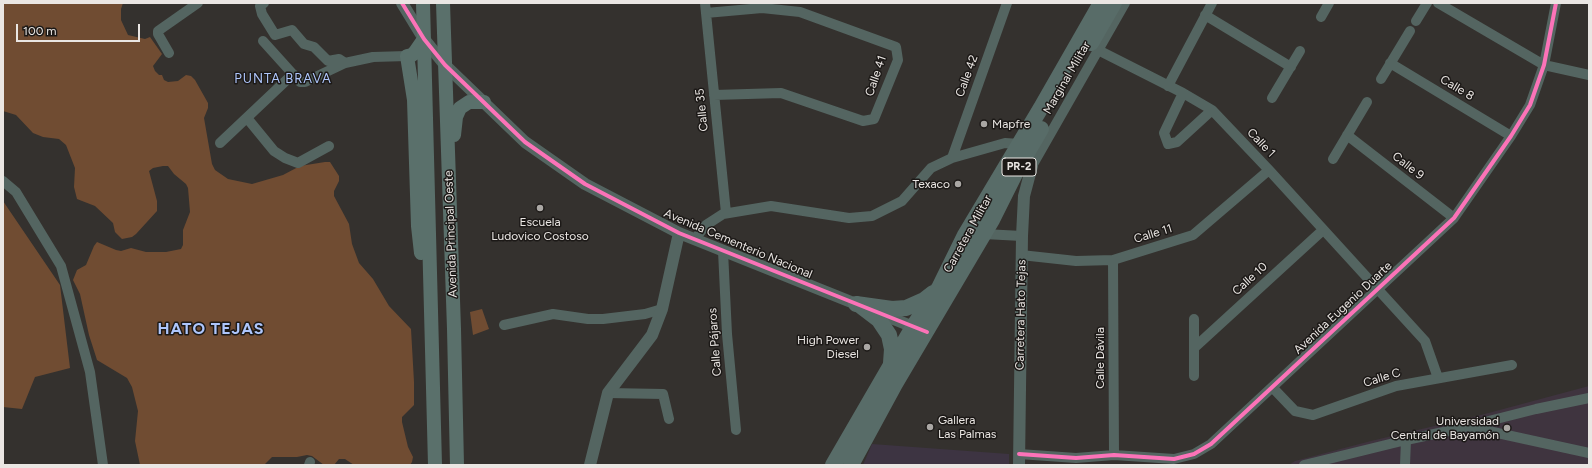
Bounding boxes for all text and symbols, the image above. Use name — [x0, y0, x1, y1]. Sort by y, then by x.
scale bar — [18, 16, 142, 42]
text: 100 m — [23, 24, 57, 38]
street label: Marginal Militar — [1040, 39, 1094, 117]
street label: Calle 42 — [953, 53, 981, 99]
street label: Calle 41 — [862, 54, 890, 98]
district label: PUNTA BRAVA — [234, 71, 332, 87]
street label: Calle 8 — [1437, 72, 1477, 104]
street label: Calle 35 — [693, 88, 711, 132]
place label: Mapfre — [992, 117, 1030, 131]
marker: Mapfre — [979, 119, 989, 129]
street label: Calle 1 — [1244, 126, 1278, 160]
street label: Calle 9 — [1389, 149, 1427, 183]
road number: PR-2 — [1002, 158, 1036, 176]
street label: Avenida Principal Oeste — [442, 170, 460, 298]
place label: Texaco — [912, 177, 950, 191]
marker: Texaco — [953, 179, 963, 189]
street label: Carretera Militar — [941, 193, 995, 275]
marker: Escuela Ludovico Costoso — [535, 203, 545, 213]
street label: Avenida Cementerio Nacional — [662, 206, 814, 282]
place label: Escuela Ludovico Costoso — [491, 215, 589, 243]
street label: Calle 11 — [1132, 221, 1174, 247]
street label: Avenida Eugenio Duarte — [1291, 259, 1395, 357]
street label: Carretera Hato Tejas — [1013, 260, 1029, 370]
street label: Calle 10 — [1229, 260, 1271, 298]
street label: Calle Pájaros — [705, 307, 725, 377]
district label: HATO TEJAS — [157, 319, 265, 339]
street label: Calle Dávila — [1093, 327, 1107, 389]
place label: High Power Diesel — [797, 333, 859, 361]
marker: High Power Diesel — [862, 342, 872, 352]
street label: Calle C — [1362, 366, 1402, 390]
place label: Gallera Las Palmas — [938, 413, 996, 441]
place label: Universidad Central de Bayamón — [1391, 414, 1499, 442]
marker: Gallera Las Palmas — [925, 422, 935, 432]
marker: Universidad Central de Bayamón — [1502, 423, 1512, 433]

